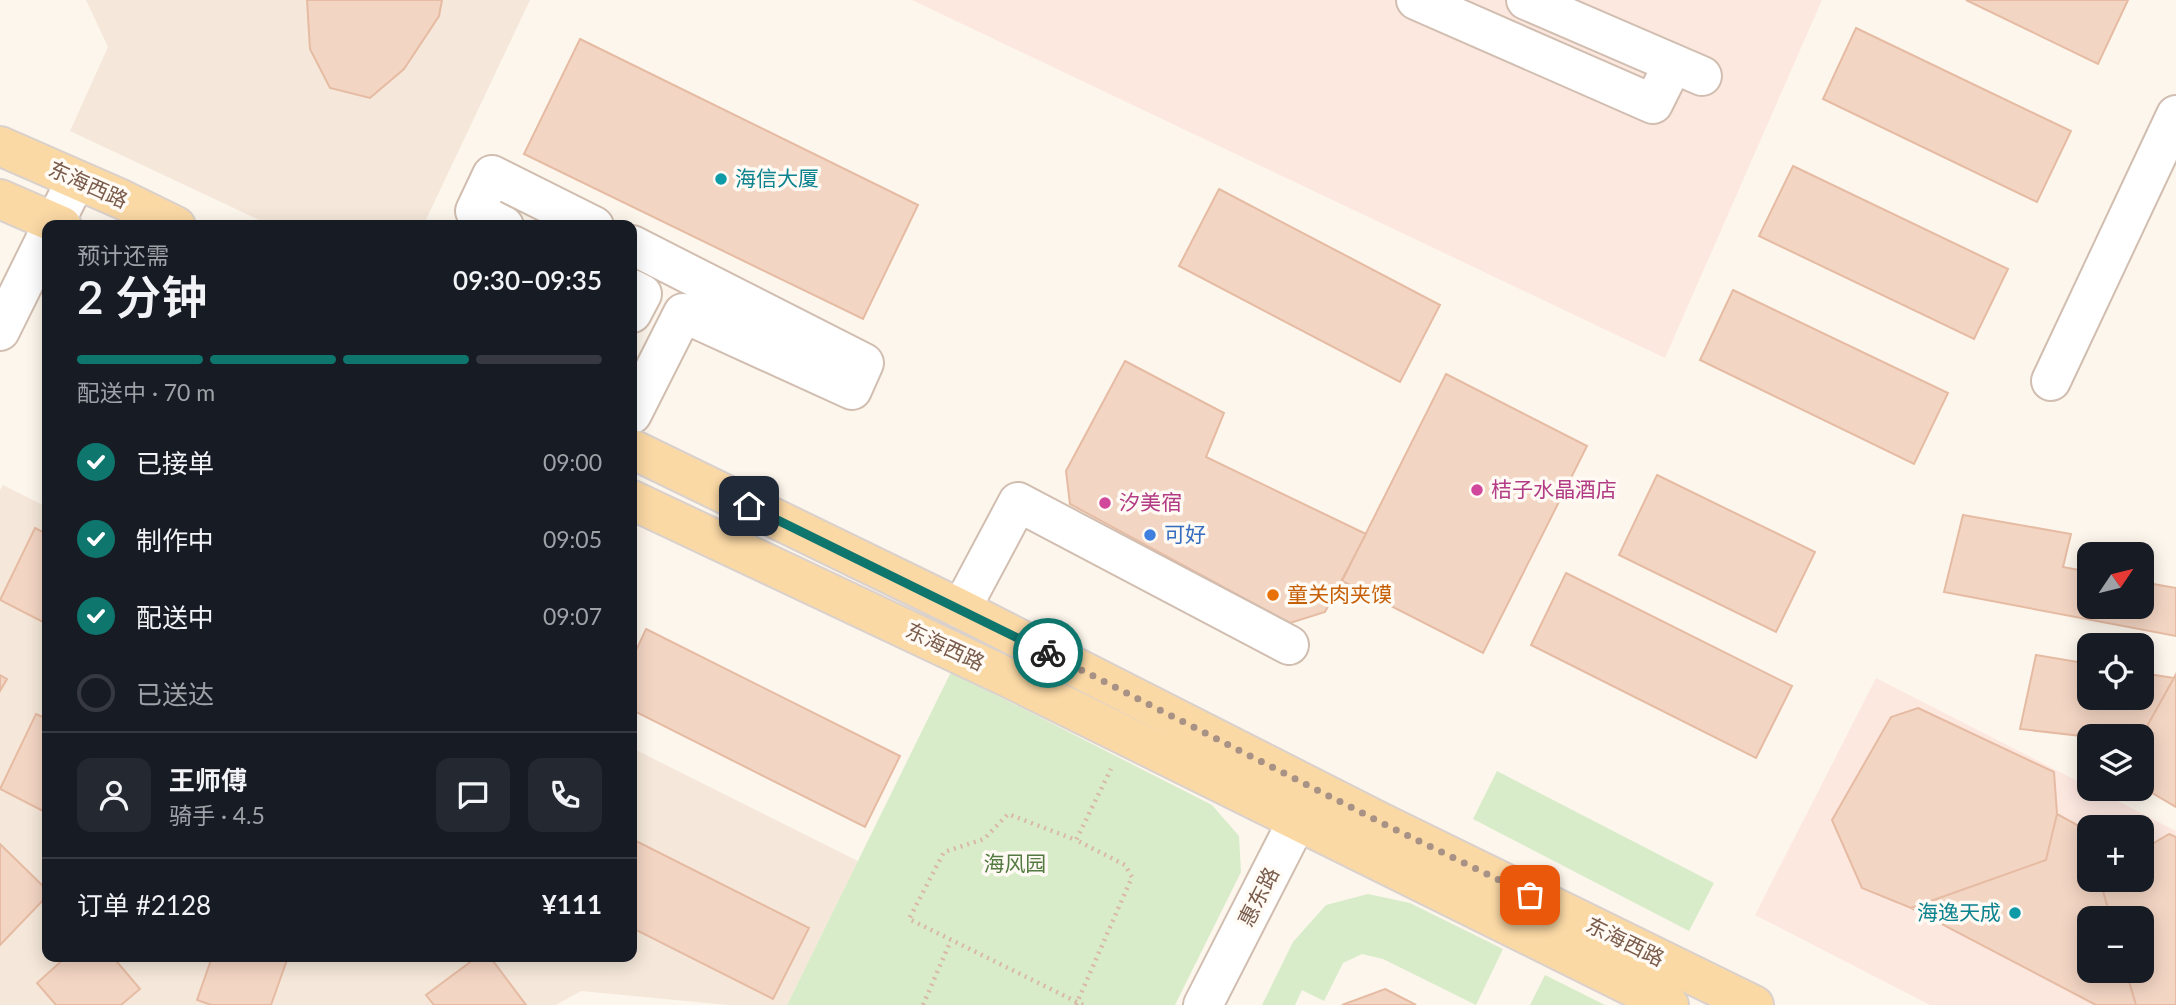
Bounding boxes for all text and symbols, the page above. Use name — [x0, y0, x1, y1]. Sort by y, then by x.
street label: 东海西路 — [45, 155, 132, 212]
place label: 海信大厦 — [735, 165, 819, 190]
marker: 海信大厦 — [713, 171, 729, 187]
text: 预计还需 — [77, 241, 169, 269]
text: 09:30–09:35 — [453, 264, 602, 296]
text: 2 分钟 — [77, 269, 207, 324]
text: 配送中 · 70 m — [77, 378, 215, 406]
icon: check — [77, 443, 115, 481]
text: 已接单 — [136, 447, 214, 479]
text: 09:00 — [543, 448, 602, 476]
pin — [719, 476, 779, 536]
place label: 桔子水晶酒店 — [1491, 476, 1617, 501]
marker: 桔子水晶酒店 — [1469, 482, 1485, 498]
icon: home — [730, 487, 768, 525]
place label: 汐美宿 — [1119, 489, 1182, 514]
marker: 汐美宿 — [1097, 495, 1113, 511]
icon: check — [77, 520, 115, 558]
place label: 可好 — [1164, 521, 1206, 546]
text: 制作中 — [136, 524, 214, 556]
text: 09:05 — [543, 525, 602, 553]
marker: 可好 — [1142, 527, 1158, 543]
north arrow — [2077, 542, 2154, 620]
map controls — [2077, 542, 2154, 983]
place label: 童关肉夹馍 — [1287, 581, 1392, 606]
marker: 童关肉夹馍 — [1265, 587, 1281, 603]
icon: check — [77, 597, 115, 635]
text: 配送中 — [136, 601, 214, 633]
text: 09:07 — [543, 602, 602, 630]
street label: 东海西路 — [902, 617, 989, 675]
courier — [1013, 618, 1083, 688]
button: locate — [2077, 633, 2154, 710]
icon: bike — [1029, 634, 1067, 672]
text: 已送达 — [136, 678, 214, 710]
button: layers — [2077, 724, 2154, 801]
button: person — [77, 758, 151, 832]
button: chat — [436, 758, 510, 832]
button: phone — [528, 758, 602, 832]
text: 王师傅 — [169, 764, 247, 796]
text: 骑手 · 4.5 — [169, 801, 265, 829]
button: + — [2077, 815, 2154, 892]
park label: 海风园 — [984, 850, 1047, 875]
street label: 惠东路 — [1232, 863, 1283, 930]
pin — [1500, 865, 1560, 925]
icon: bag — [1511, 876, 1549, 914]
text: ¥111 — [542, 888, 602, 920]
text: 订单 #2128 — [77, 889, 211, 921]
place label: 海逸天成 — [1917, 899, 2001, 924]
marker: 海逸天成 — [2007, 905, 2023, 921]
button: − — [2077, 906, 2154, 983]
street label: 东海西路 — [1582, 911, 1669, 970]

